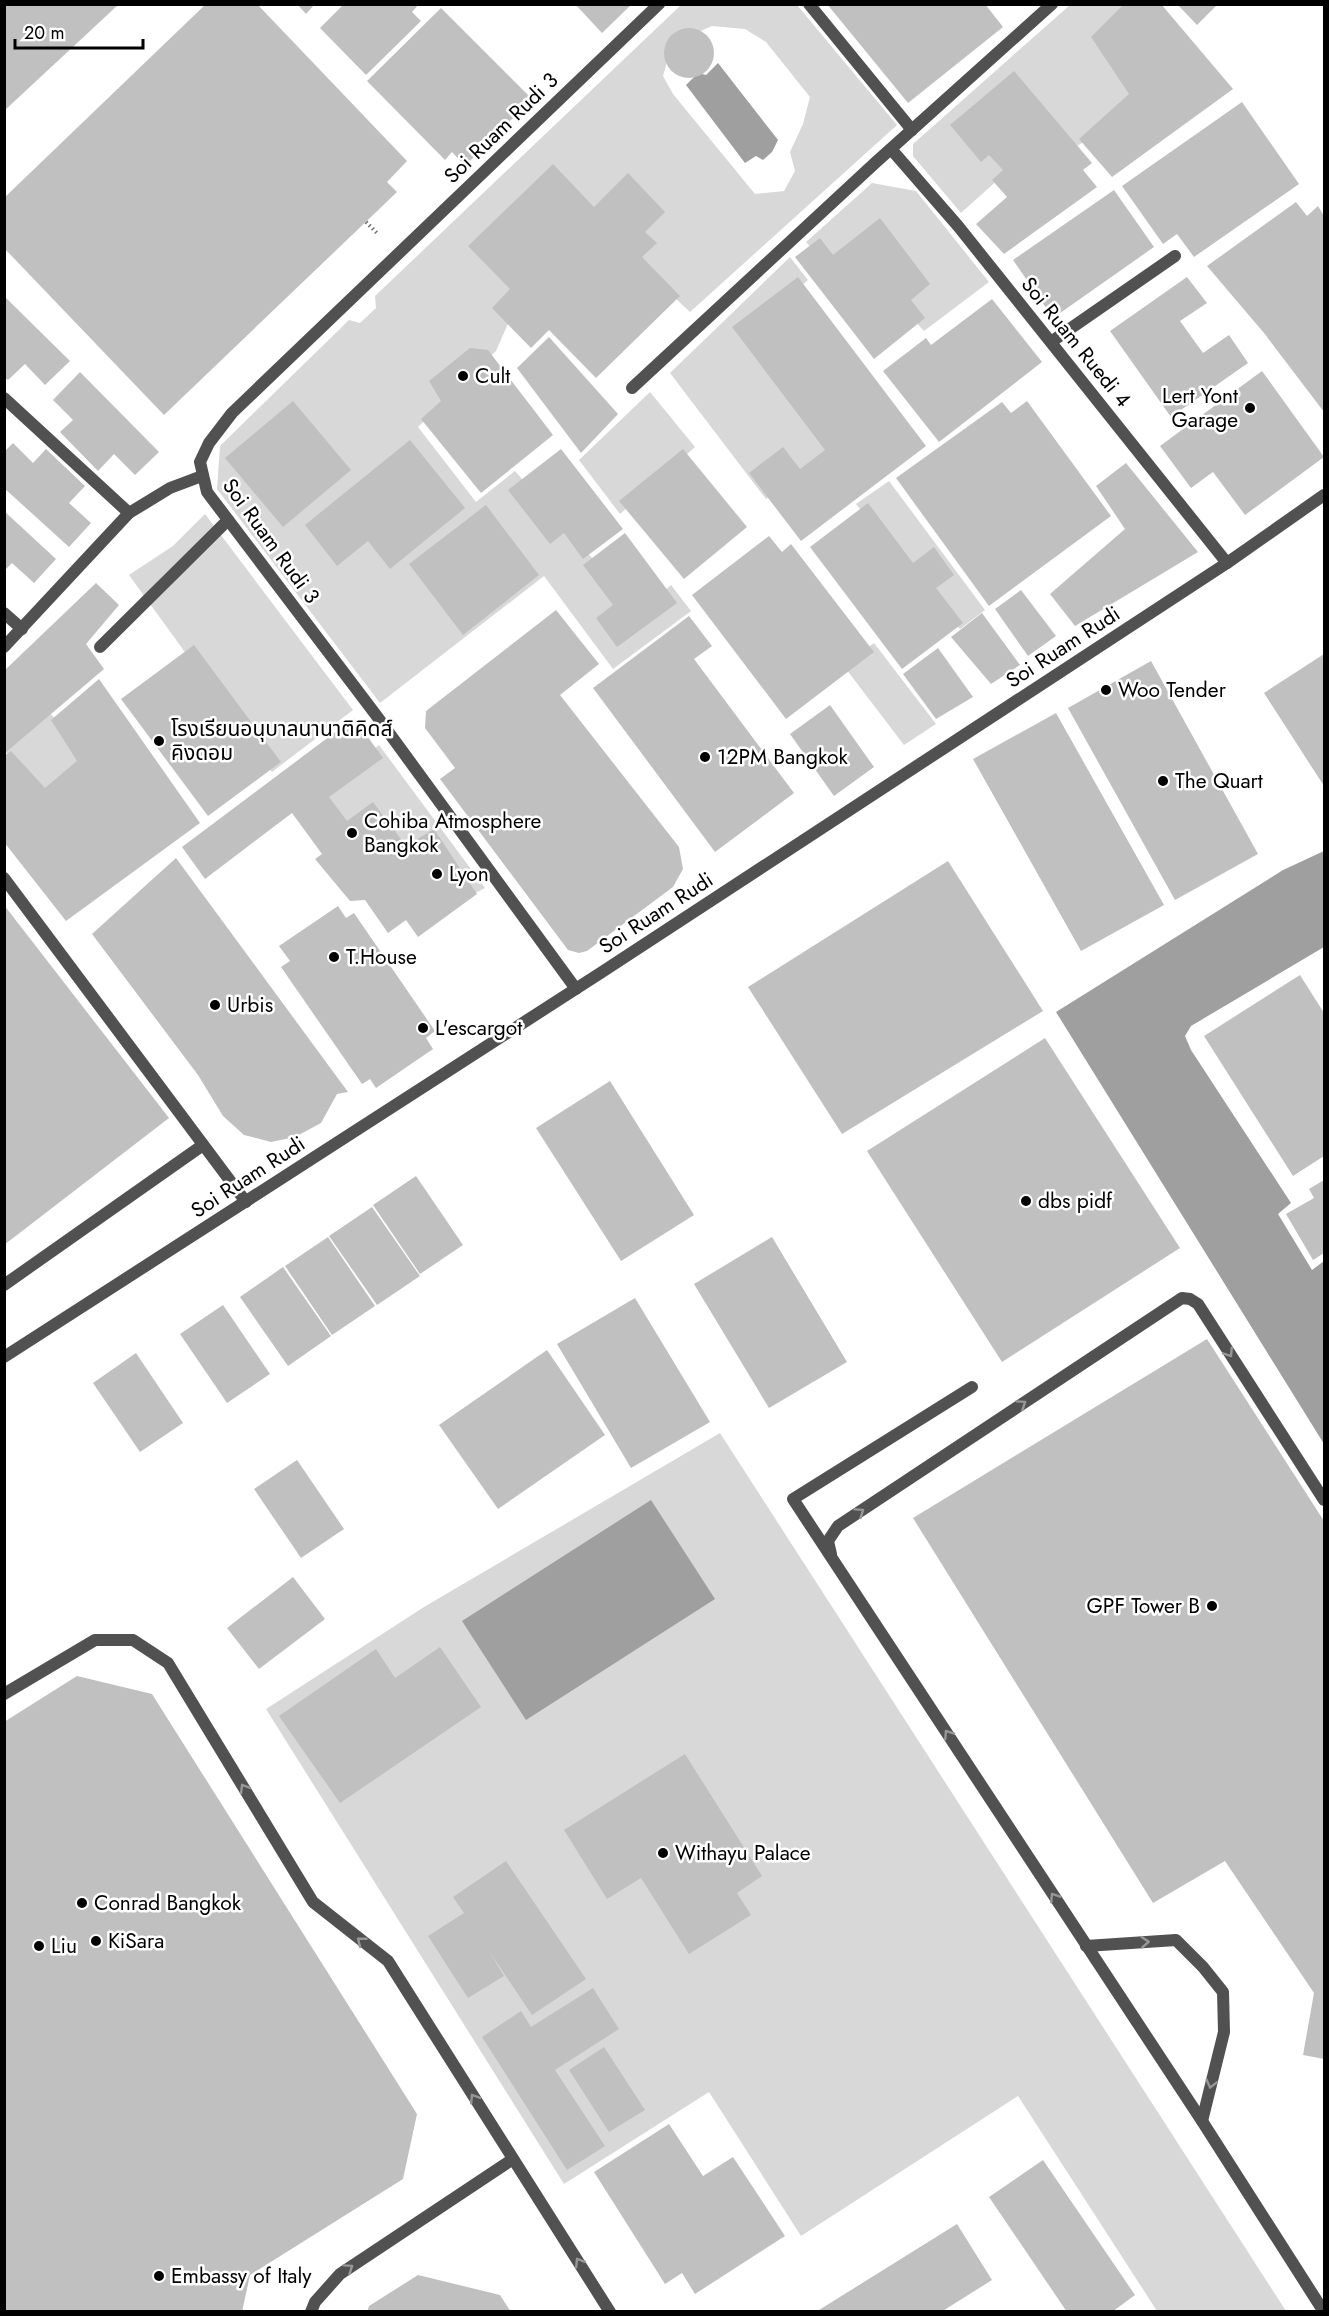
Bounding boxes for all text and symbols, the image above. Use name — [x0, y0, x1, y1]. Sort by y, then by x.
scale bar — [15, 12, 142, 50]
text: 20 m — [24, 20, 64, 46]
street label: Soi Ruam Rudi 3 — [437, 66, 565, 190]
street label: Soi Ruam Ruedi 4 — [1014, 270, 1138, 414]
place label: Cult — [475, 361, 510, 391]
marker: Cult — [456, 369, 470, 383]
place label: Lert Yont Garage — [1162, 381, 1238, 435]
marker: Lert Yont Garage — [1243, 401, 1257, 415]
street label: Soi Ruam Rudi 3 — [215, 472, 327, 610]
street label: Soi Ruam Rudi — [1000, 599, 1126, 695]
place label: Woo Tender — [1118, 675, 1227, 705]
marker: Woo Tender — [1099, 683, 1113, 697]
place label: โรงเรียนอนุบาลนานาติคิดส์ คิงดอม — [171, 714, 393, 768]
marker: โรงเรียนอนุบาลนานาติคิดส์ คิงดอม — [152, 734, 166, 748]
place label: 12PM Bangkok — [717, 742, 848, 772]
marker: 12PM Bangkok — [698, 750, 712, 764]
place label: The Quart — [1175, 766, 1263, 796]
marker: The Quart — [1156, 774, 1170, 788]
place label: Cohiba Atmosphere Bangkok — [364, 806, 542, 860]
marker: Cohiba Atmosphere Bangkok — [345, 826, 359, 840]
place label: Lyon — [449, 859, 489, 889]
street label: Soi Ruam Rudi — [593, 865, 719, 961]
marker: Lyon — [430, 867, 444, 881]
place label: T.House — [346, 942, 417, 972]
marker: T.House — [327, 950, 341, 964]
place label: Urbis — [227, 990, 273, 1020]
marker: Urbis — [208, 998, 222, 1012]
place label: L'escargot — [435, 1013, 522, 1043]
marker: L'escargot — [416, 1021, 430, 1035]
street label: Soi Ruam Rudi — [185, 1129, 311, 1225]
place label: dbs pidf — [1038, 1186, 1113, 1216]
marker: dbs pidf — [1019, 1194, 1033, 1208]
one-way arrow — [1222, 1347, 1234, 1357]
one-way arrow — [1015, 1400, 1026, 1411]
one-way arrow — [853, 1508, 864, 1519]
place label: GPF Tower B — [1087, 1591, 1200, 1621]
marker: GPF Tower B — [1205, 1599, 1219, 1613]
one-way arrow — [943, 1730, 955, 1740]
one-way arrow — [239, 1784, 251, 1794]
place label: Withayu Palace — [675, 1838, 811, 1868]
marker: Withayu Palace — [656, 1846, 670, 1860]
place label: Conrad Bangkok — [94, 1888, 242, 1918]
one-way arrow — [1050, 1893, 1062, 1903]
marker: Conrad Bangkok — [75, 1896, 89, 1910]
place label: KiSara — [108, 1926, 164, 1956]
place label: Liu — [51, 1931, 77, 1961]
marker: KiSara — [89, 1934, 103, 1948]
one-way arrow — [1140, 1936, 1149, 1949]
one-way arrow — [357, 1937, 368, 1948]
marker: Liu — [32, 1939, 46, 1953]
one-way arrow — [1205, 2079, 1218, 2089]
one-way arrow — [470, 2093, 481, 2104]
one-way arrow — [574, 2258, 586, 2268]
place label: Embassy of Italy — [171, 2261, 312, 2291]
one-way arrow — [342, 2264, 353, 2275]
marker: Embassy of Italy — [152, 2269, 166, 2283]

